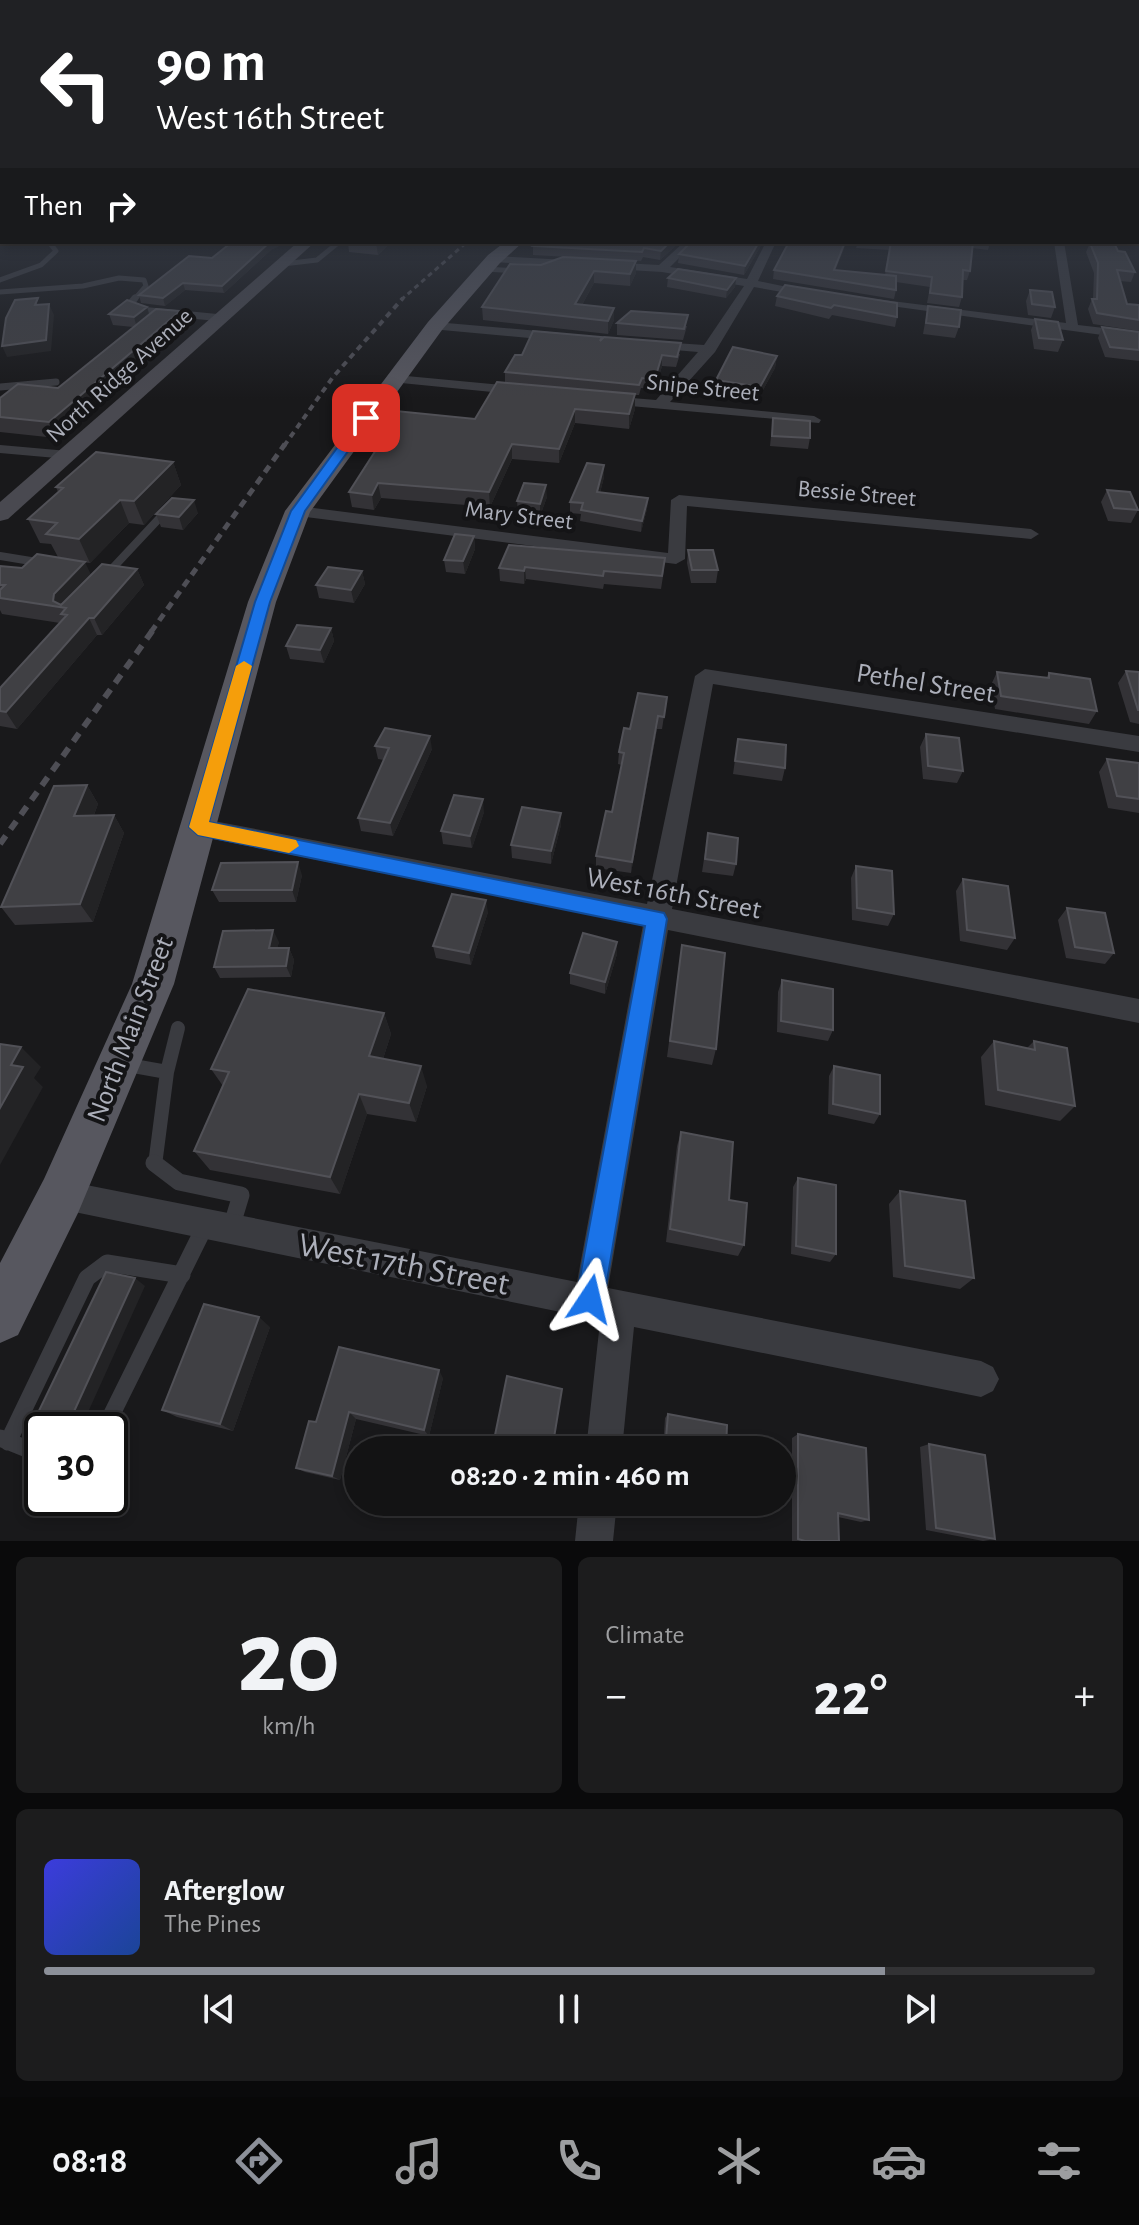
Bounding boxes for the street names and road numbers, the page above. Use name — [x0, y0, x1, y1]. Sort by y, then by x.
street label: North Ridge Avenue — [42, 304, 197, 447]
street label: Snipe Street — [645, 370, 761, 406]
street label: Bessie Street — [797, 477, 917, 511]
street label: Mary Street — [464, 497, 574, 535]
street label: Pethel Street — [854, 659, 997, 709]
street label: West 16th Street — [584, 863, 763, 925]
street label: North Main Street — [83, 933, 179, 1126]
street label: West 17th Street — [296, 1228, 512, 1302]

